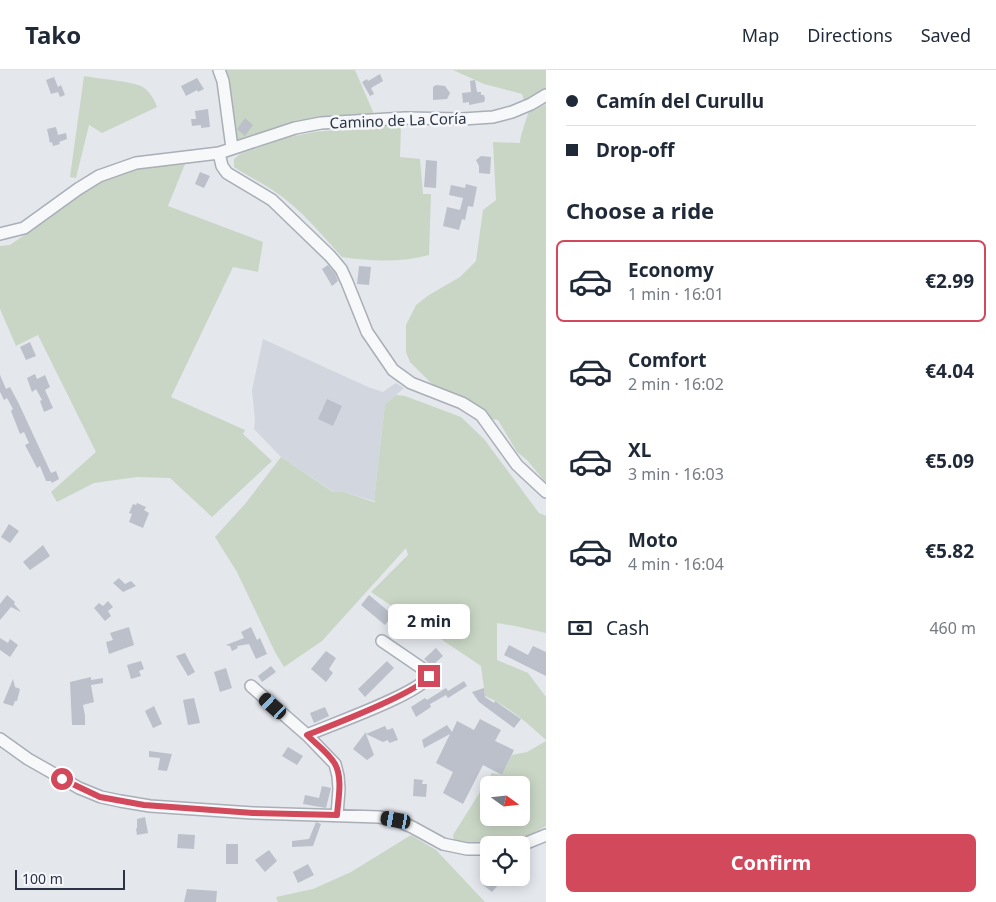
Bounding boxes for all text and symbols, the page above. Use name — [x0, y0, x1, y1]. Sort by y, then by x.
text: Tako — [25, 18, 81, 51]
text: Map — [742, 23, 779, 47]
text: Directions — [807, 23, 893, 47]
text: Saved — [921, 23, 971, 47]
text: Camín del Curullu — [596, 88, 764, 114]
street label: Camino de La Coría — [329, 108, 467, 132]
text: Drop-off — [596, 137, 675, 163]
text: Choose a ride — [566, 195, 714, 225]
text: Economy — [628, 257, 714, 283]
icon: car — [568, 259, 613, 304]
text: €2.99 — [925, 268, 974, 294]
text: 1 min · 16:01 — [628, 283, 724, 305]
text: Comfort — [628, 347, 707, 373]
icon: car — [568, 349, 613, 394]
text: €4.04 — [925, 358, 974, 384]
text: 2 min · 16:02 — [628, 373, 724, 395]
text: XL — [628, 437, 651, 463]
icon: car — [568, 439, 613, 484]
text: €5.09 — [925, 448, 974, 474]
text: 3 min · 16:03 — [628, 463, 724, 485]
text: Moto — [628, 527, 678, 553]
icon: car — [568, 529, 613, 574]
text: €5.82 — [925, 538, 974, 564]
text: 4 min · 16:04 — [628, 553, 724, 575]
callout: 2 min — [388, 604, 470, 638]
text: 2 min — [407, 610, 451, 632]
icon: cash — [566, 614, 594, 642]
text: Cash — [606, 615, 650, 641]
text: 460 m — [929, 617, 976, 639]
route end — [418, 665, 440, 687]
car — [256, 690, 289, 722]
route start — [51, 768, 73, 790]
north arrow — [480, 776, 530, 826]
map controls — [480, 776, 530, 886]
car — [379, 810, 412, 830]
button: Confirm — [566, 834, 976, 892]
button: locate — [480, 836, 530, 886]
scale bar — [15, 867, 125, 890]
text: 100 m — [22, 869, 63, 888]

